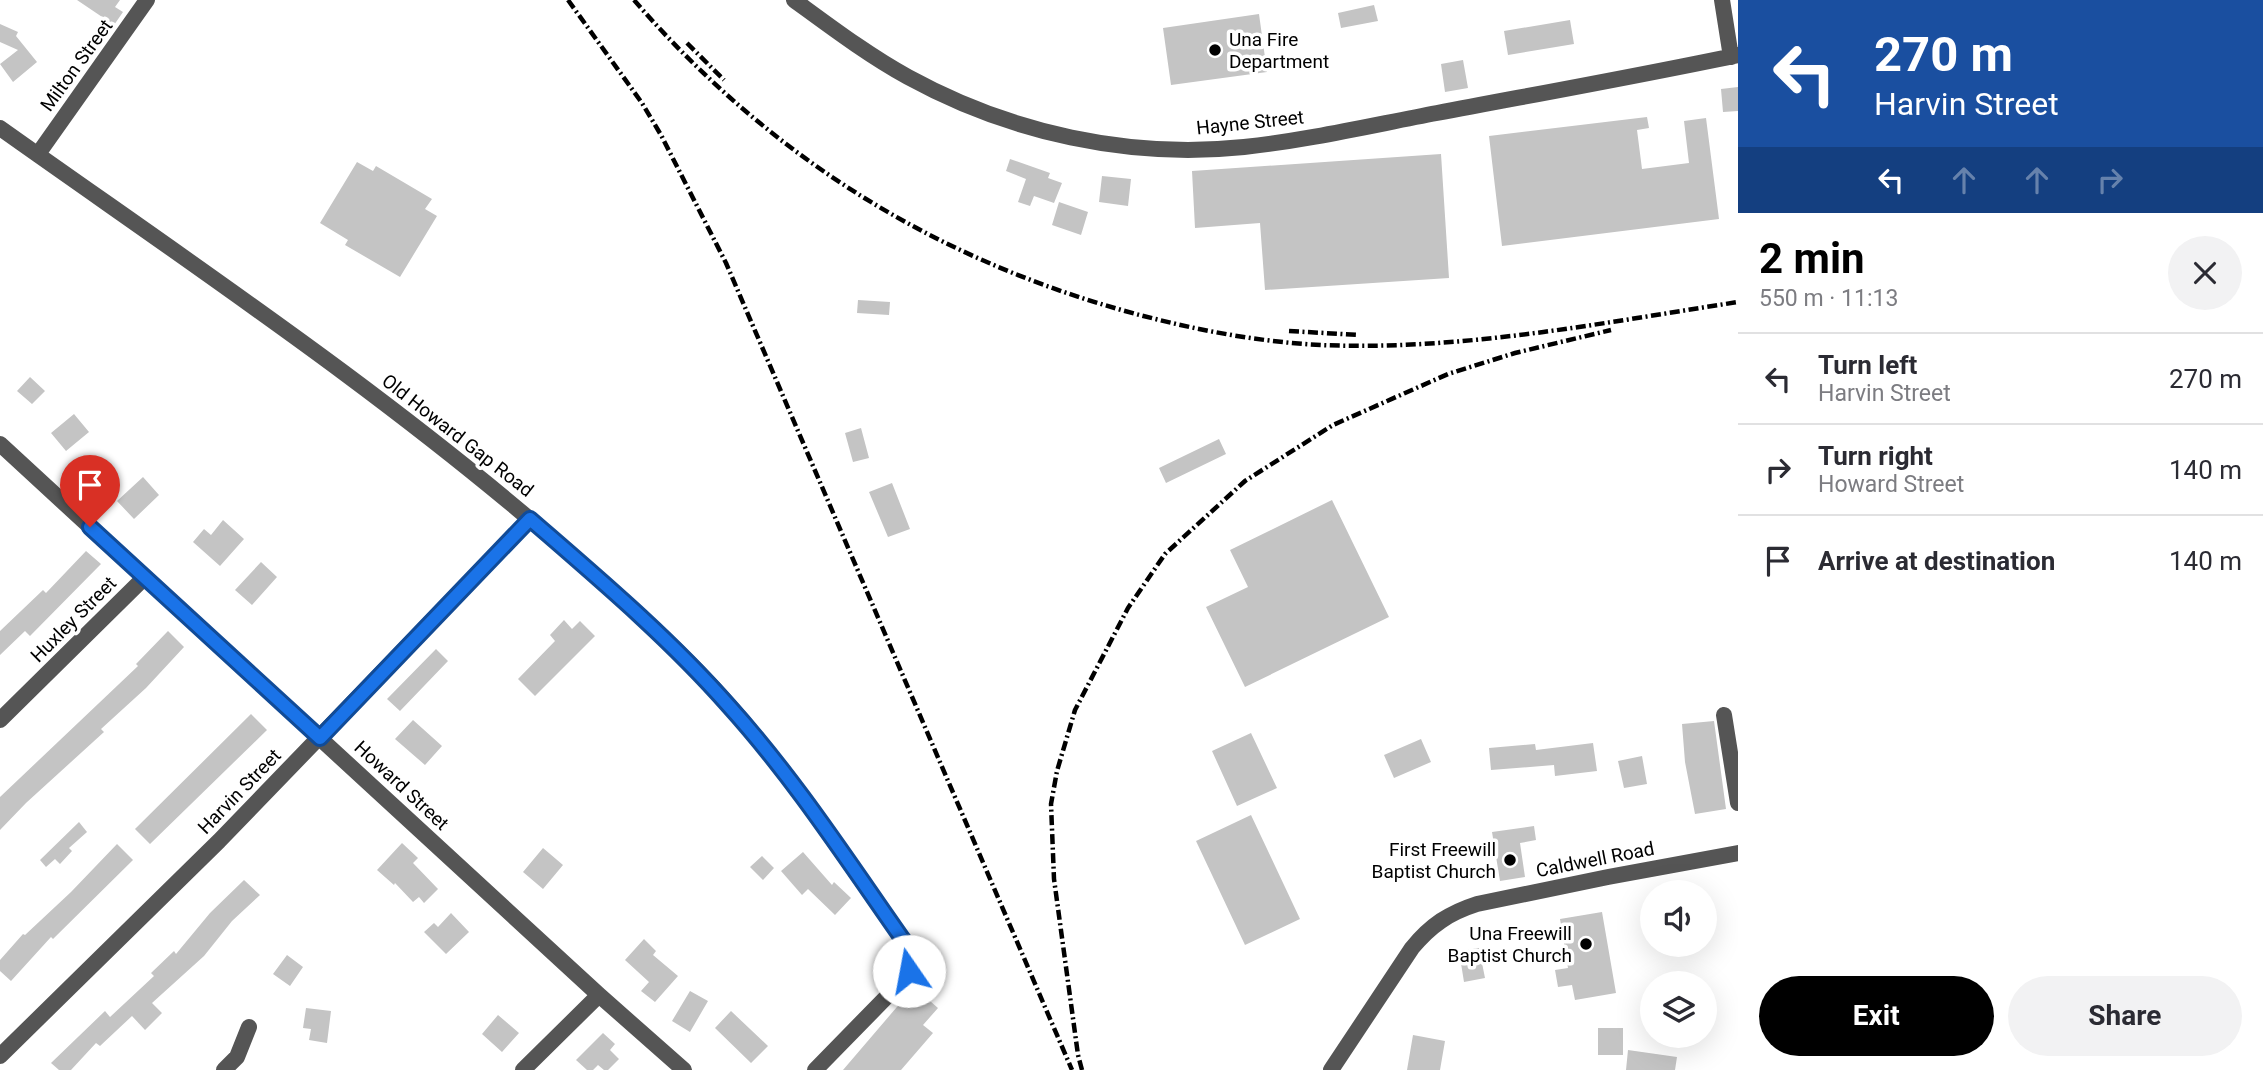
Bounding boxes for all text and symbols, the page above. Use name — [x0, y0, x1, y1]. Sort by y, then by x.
street label: Milton Street — [35, 15, 117, 116]
text: 270 m — [1874, 26, 2013, 83]
place label: Una Fire Department — [1229, 28, 1329, 73]
icon: left — [1759, 28, 1850, 119]
marker: Una Fire Department — [1207, 42, 1223, 58]
text: Harvin Street — [1874, 85, 2059, 123]
street label: Hayne Street — [1195, 105, 1305, 140]
icon: left — [1872, 161, 1910, 199]
icon: ahead — [1945, 161, 1983, 199]
icon: ahead — [2018, 161, 2056, 199]
icon: right — [2091, 161, 2129, 199]
text: 2 min — [1759, 234, 1865, 283]
button: close — [2168, 236, 2242, 310]
text: 550 m · 11:13 — [1759, 285, 1898, 312]
text: Turn left — [1818, 350, 1917, 380]
icon: left — [1759, 360, 1797, 398]
text: 270 m — [2169, 364, 2242, 394]
street label: Old Howard Gap Road — [377, 369, 538, 502]
text: Harvin Street — [1818, 380, 1951, 407]
text: Turn right — [1818, 441, 1933, 471]
icon: right — [1759, 451, 1797, 489]
pin — [60, 455, 120, 527]
text: 140 m — [2169, 455, 2242, 485]
icon: arrive — [71, 466, 109, 504]
text: Howard Street — [1818, 471, 1964, 498]
icon: arrive — [1759, 542, 1797, 580]
text: Arrive at destination — [1818, 546, 2055, 576]
text: 140 m — [2169, 546, 2242, 576]
street label: Huxley Street — [26, 572, 121, 667]
street label: Howard Street — [350, 736, 454, 835]
street label: Harvin Street — [193, 744, 286, 839]
street label: Caldwell Road — [1534, 837, 1656, 882]
place label: First Freewill Baptist Church — [1372, 838, 1496, 883]
marker: First Freewill Baptist Church — [1502, 852, 1518, 868]
map controls — [1640, 880, 1717, 1048]
button: sound — [1640, 880, 1717, 957]
place label: Una Freewill Baptist Church — [1448, 922, 1572, 967]
position arrow — [872, 934, 946, 1008]
marker: Una Freewill Baptist Church — [1578, 936, 1594, 952]
button: layers — [1640, 971, 1717, 1048]
button: Exit — [1759, 976, 1994, 1056]
button: Share — [2008, 976, 2242, 1056]

